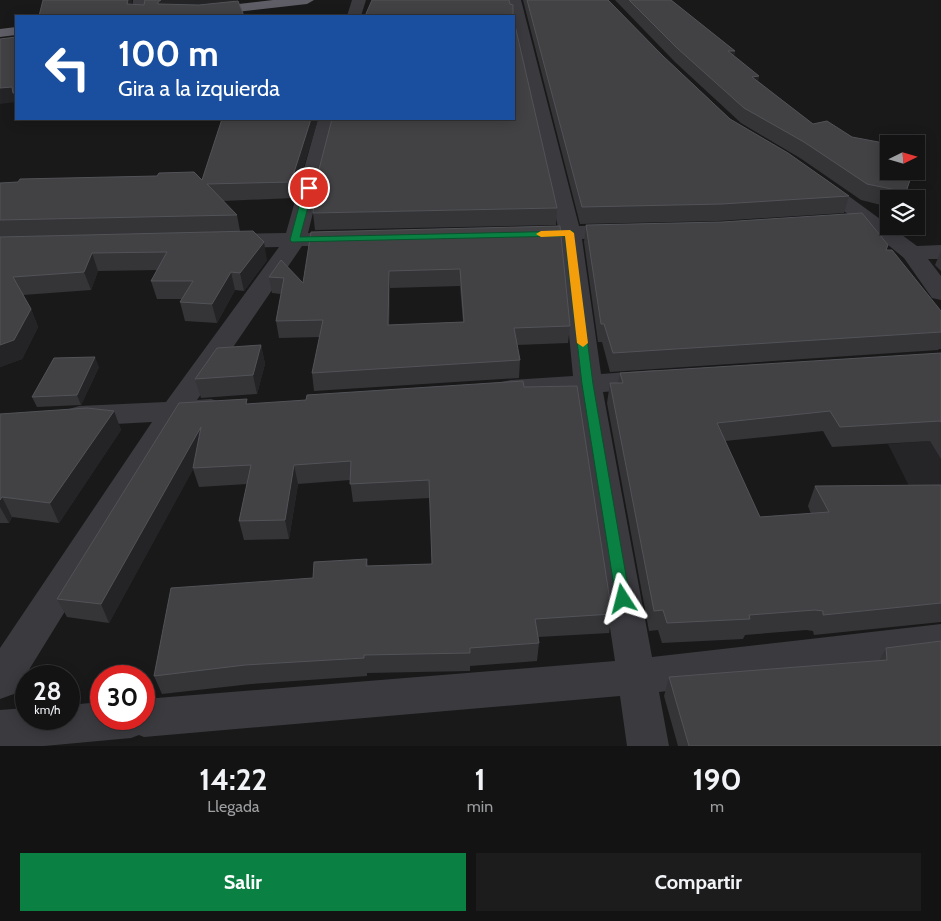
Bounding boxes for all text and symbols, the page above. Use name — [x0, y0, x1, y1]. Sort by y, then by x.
text: 100 m — [118, 32, 219, 75]
icon: left — [35, 35, 100, 100]
text: Gira a la izquierda — [118, 75, 280, 102]
north arrow — [880, 135, 925, 180]
map controls — [880, 135, 925, 235]
pin — [288, 167, 330, 209]
icon: arrive — [295, 174, 323, 202]
button: layers — [880, 190, 925, 235]
position arrow — [596, 572, 648, 624]
speed limit sign: 30 — [90, 665, 155, 730]
text: 28 — [33, 676, 62, 706]
text: km/h — [34, 702, 61, 717]
text: 14:22 — [199, 761, 267, 798]
text: 1 — [474, 761, 486, 798]
text: 190 — [693, 761, 742, 798]
text: Llegada — [207, 797, 259, 816]
text: min — [467, 797, 493, 816]
text: m — [710, 797, 724, 816]
button: Salir — [20, 853, 466, 911]
button: Compartir — [476, 853, 921, 911]

